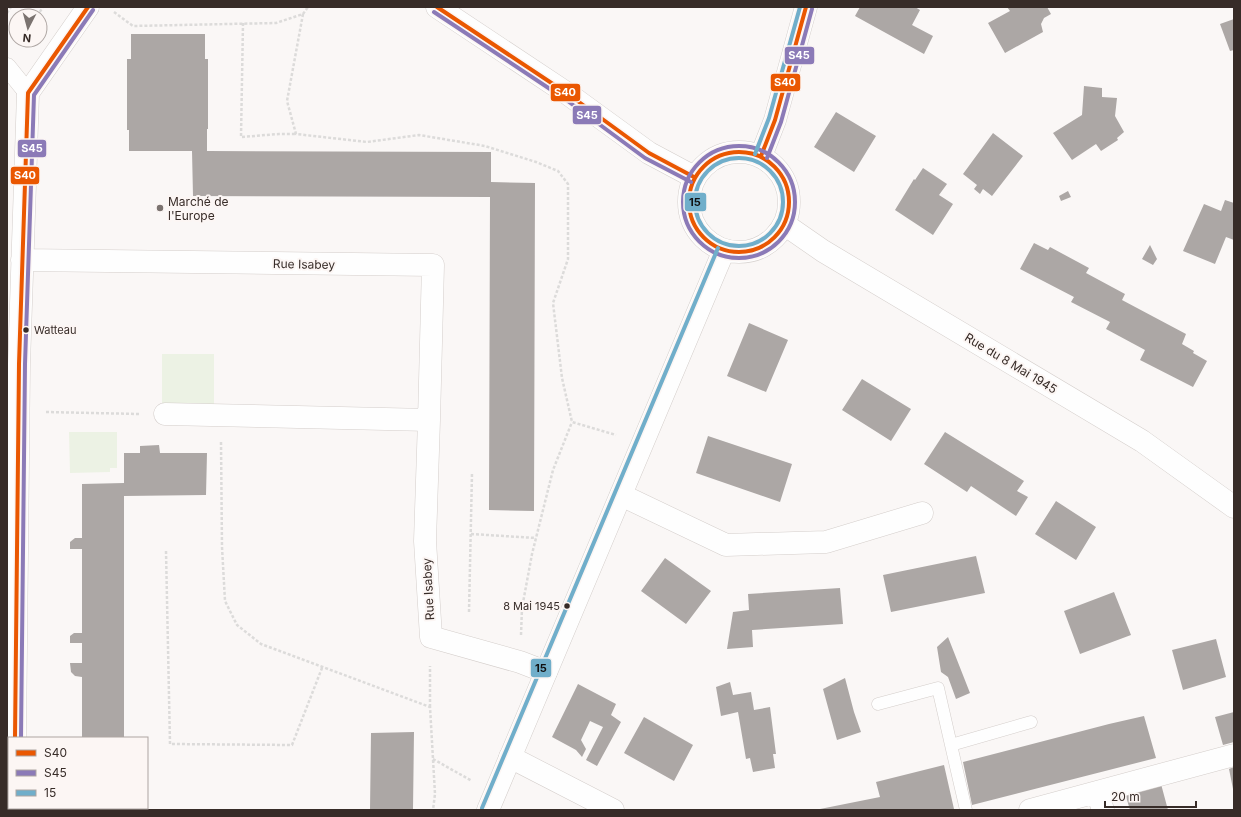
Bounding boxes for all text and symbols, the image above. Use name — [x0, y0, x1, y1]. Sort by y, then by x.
north arrow — [8, 8, 48, 48]
text: N — [22, 31, 32, 45]
line badge: S45 — [784, 46, 815, 65]
text: S45 — [788, 48, 810, 62]
line badge: S40 — [770, 73, 801, 92]
text: S40 — [774, 75, 796, 89]
line badge: S40 — [550, 83, 581, 102]
text: S40 — [554, 85, 576, 99]
line badge: S45 — [572, 105, 602, 125]
text: S45 — [576, 108, 598, 122]
line badge: S45 — [17, 139, 47, 158]
text: S45 — [21, 141, 43, 155]
line badge: S40 — [10, 166, 40, 185]
text: S40 — [14, 168, 36, 182]
line badge: 15 — [684, 192, 707, 212]
place label: Marché de l'Europe — [168, 194, 229, 223]
text: 15 — [689, 195, 701, 209]
marker: Marché de l'Europe — [155, 203, 165, 213]
street label: Rue Isabey — [273, 256, 336, 272]
place label: Watteau — [34, 323, 76, 337]
marker: Watteau — [21, 325, 31, 335]
street label: Rue du 8 Mai 1945 — [962, 330, 1060, 396]
street label: Rue Isabey — [419, 557, 437, 621]
place label: 8 Mai 1945 — [503, 599, 560, 613]
marker: 8 Mai 1945 — [562, 601, 572, 611]
line badge: 15 — [530, 658, 552, 678]
text: 15 — [535, 661, 547, 675]
legend — [8, 737, 148, 809]
text: S40 — [44, 745, 67, 760]
text: S45 — [44, 765, 67, 780]
scale bar — [1105, 783, 1196, 809]
text: 15 — [44, 785, 56, 800]
text: 20 m — [1111, 789, 1140, 804]

